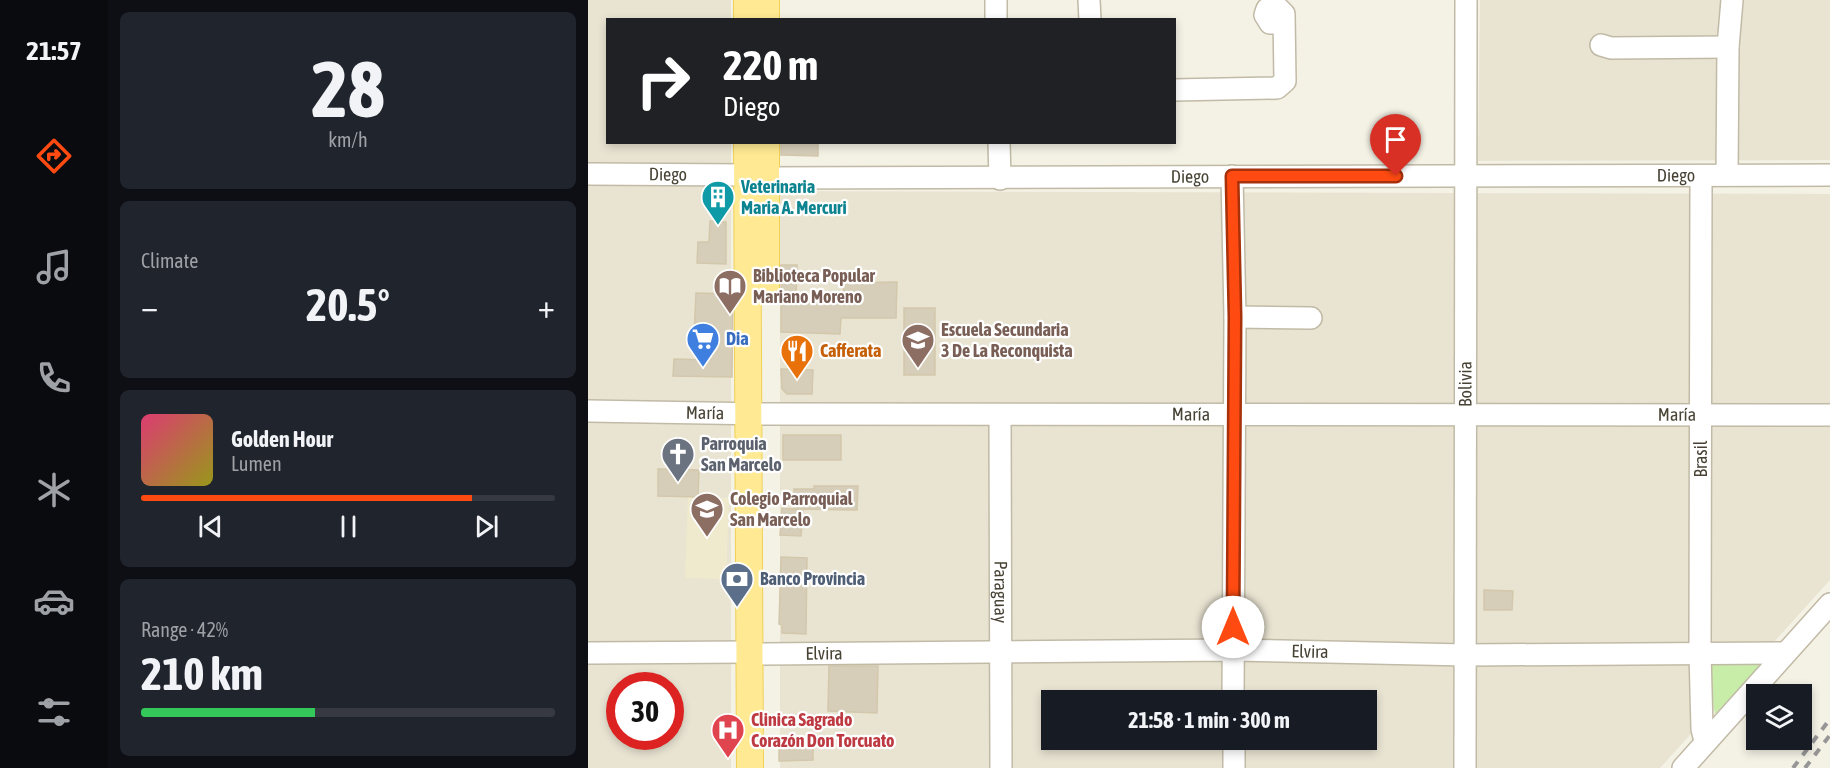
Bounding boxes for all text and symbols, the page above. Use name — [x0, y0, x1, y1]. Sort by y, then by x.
text: 21:57 — [26, 35, 82, 66]
text: 220 m — [723, 41, 818, 89]
icon: right — [624, 42, 702, 120]
text: 28 — [311, 44, 385, 134]
text: Diego — [723, 91, 780, 122]
pin — [1370, 114, 1421, 176]
icon: arrive — [1379, 123, 1412, 156]
text: km/h — [328, 128, 368, 151]
icon: directions — [33, 135, 75, 177]
street label: Diego — [649, 163, 687, 185]
street label: Diego — [1657, 164, 1695, 185]
street label: Diego — [1171, 166, 1209, 187]
place label: Veterinaria Maria A. Mercuri — [740, 176, 847, 218]
building icon: Veterinaria Maria A. Mercuri — [700, 179, 736, 226]
icon: music — [33, 246, 75, 288]
text: Climate — [141, 249, 198, 272]
place label: Biblioteca Popular Mariano Moreno — [753, 265, 876, 307]
library icon: Biblioteca Popular Mariano Moreno — [712, 268, 748, 315]
text: 20.5° — [306, 279, 390, 331]
text: − — [141, 287, 158, 325]
text: + — [538, 287, 555, 325]
place label: Escuela Secundaria 3 De La Reconquista — [941, 319, 1073, 361]
supermarket icon: Dia — [685, 321, 721, 368]
school or university icon: Escuela Secundaria 3 De La Reconquista — [900, 322, 936, 369]
place label: Dia — [726, 328, 749, 349]
restaurant icon: Cafferata — [779, 333, 815, 380]
place label: Cafferata — [820, 340, 881, 361]
icon: phone — [33, 357, 75, 399]
street label: Bolivia — [1454, 361, 1476, 407]
street label: María — [686, 402, 724, 423]
street label: María — [1172, 403, 1210, 424]
street label: María — [1658, 404, 1696, 425]
text: Golden Hour — [231, 426, 333, 452]
place label: Parroquia San Marcelo — [701, 433, 782, 475]
church icon: Parroquia San Marcelo — [660, 436, 696, 483]
street label: Brasil — [1690, 440, 1711, 478]
text: Lumen — [231, 452, 282, 475]
icon: climate — [33, 469, 75, 511]
place label: Colegio Parroquial San Marcelo — [730, 488, 853, 530]
school or university icon: Colegio Parroquial San Marcelo — [689, 491, 725, 538]
icon: previous — [194, 510, 227, 543]
icon: pause — [332, 510, 365, 543]
icon: next — [470, 510, 503, 543]
bank icon: Banco Provincia — [719, 561, 755, 608]
street label: Paraguay — [990, 561, 1012, 623]
place label: Banco Provincia — [760, 568, 865, 589]
icon: car — [33, 580, 75, 622]
position arrow — [1201, 595, 1265, 659]
text: Range · 42% — [141, 618, 228, 641]
street label: Elvira — [1291, 640, 1329, 662]
street label: Elvira — [805, 642, 843, 664]
text: 210 km — [141, 648, 263, 700]
speed limit sign: 30 — [606, 672, 684, 750]
map controls — [1746, 684, 1812, 750]
button: layers — [1746, 684, 1812, 750]
icon: filters — [33, 691, 75, 733]
text: 21:58 · 1 min · 300 m — [1128, 707, 1290, 733]
place label: Clinica Sagrado Corazón Don Torcuato — [751, 709, 894, 751]
hospital icon: Clinica Sagrado Corazón Don Torcuato — [710, 712, 746, 759]

